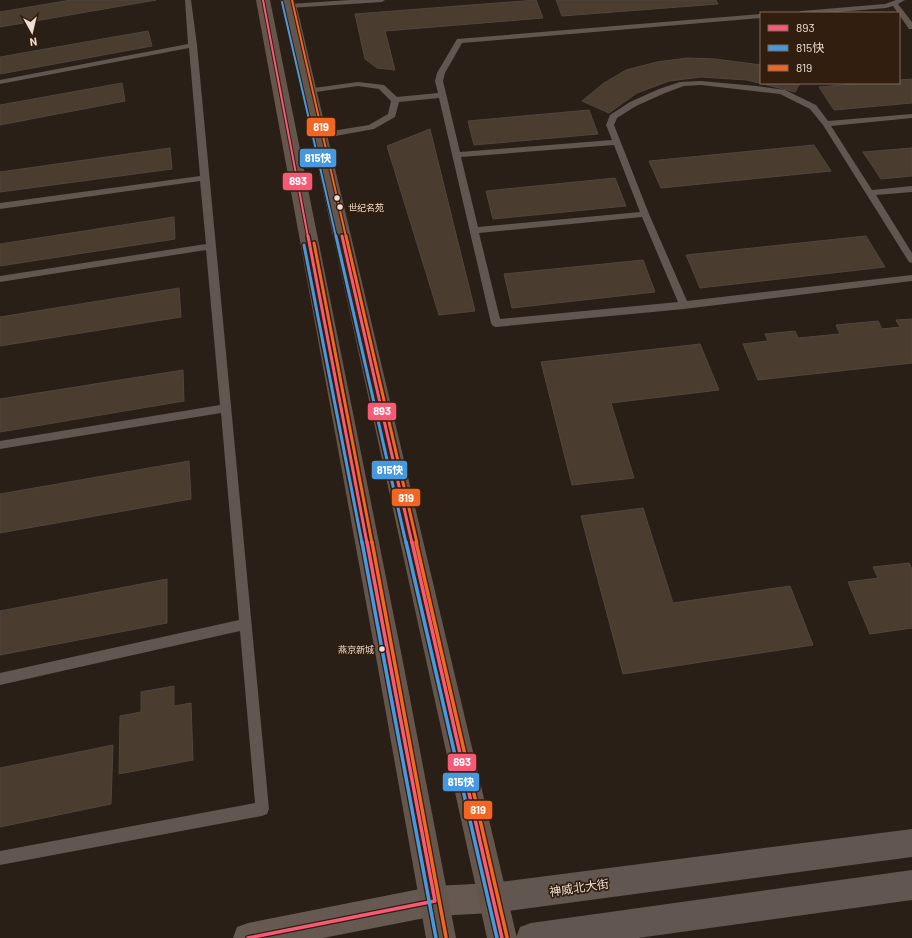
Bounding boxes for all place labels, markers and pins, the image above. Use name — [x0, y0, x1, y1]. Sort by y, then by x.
unlabelled marker — [332, 193, 342, 203]
marker: 世纪名苑 — [335, 202, 345, 212]
place label: 世纪名苑 — [348, 202, 384, 213]
place label: 燕京新城 — [338, 644, 374, 655]
marker: 燕京新城 — [377, 644, 387, 654]

